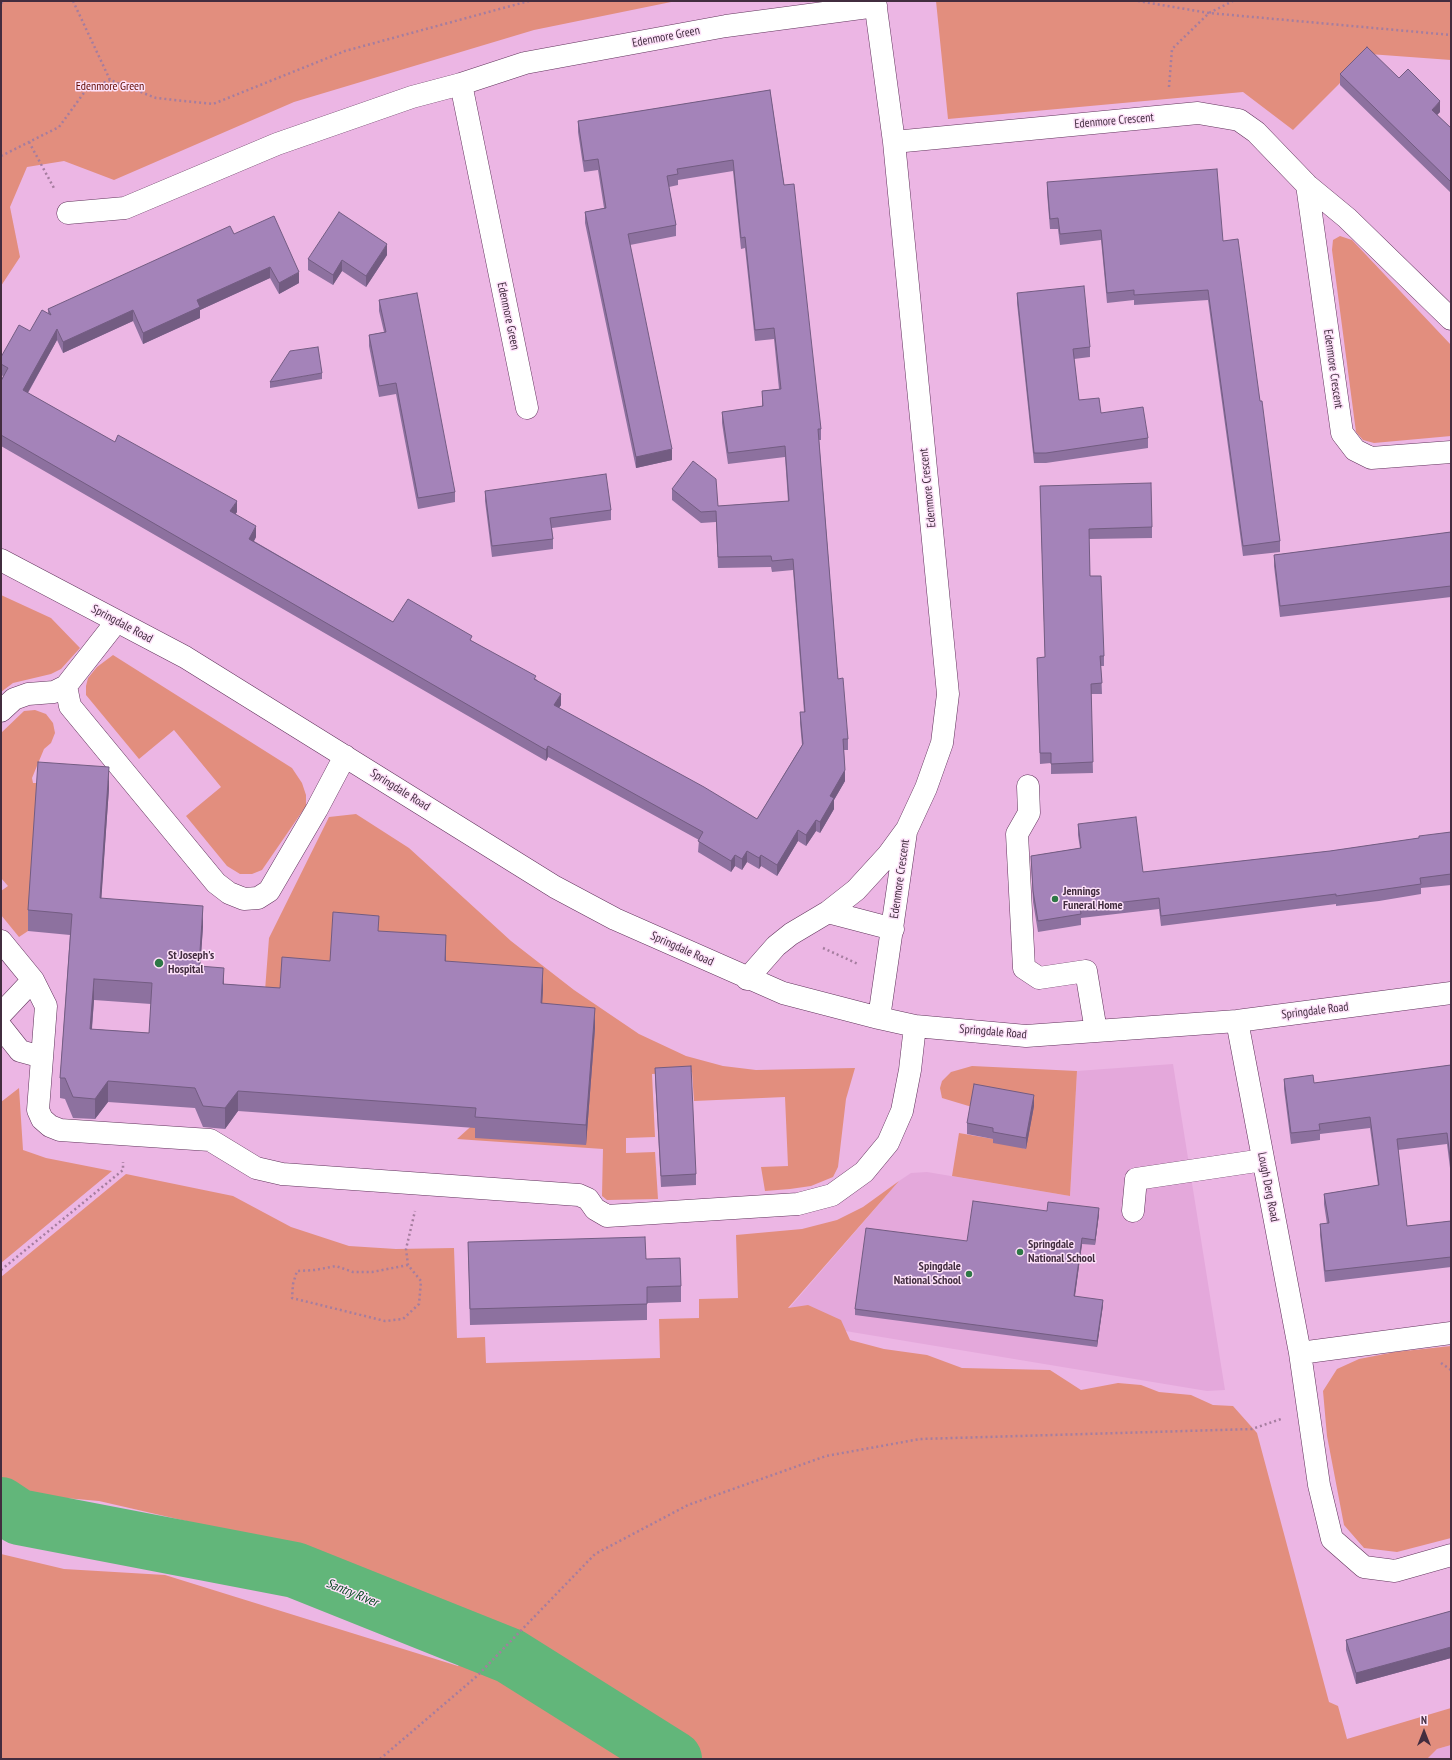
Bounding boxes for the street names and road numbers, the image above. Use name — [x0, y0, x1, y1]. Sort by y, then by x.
street label: Edenmore Green — [631, 23, 701, 51]
street label: Edenmore Crescent — [1074, 110, 1154, 132]
street label: Edenmore Green — [494, 281, 522, 351]
street label: Edenmore Crescent — [1320, 329, 1346, 409]
street label: Edenmore Crescent — [917, 448, 939, 528]
street label: Springdale Road — [89, 602, 155, 646]
street label: Springdale Road — [368, 766, 432, 814]
street label: Edenmore Crescent — [887, 839, 913, 919]
street label: Springdale Road — [648, 929, 716, 969]
street label: Springdale Road — [1281, 1000, 1349, 1022]
street label: Springdale Road — [959, 1022, 1027, 1042]
street label: Lough Derg Road — [1254, 1151, 1282, 1223]

